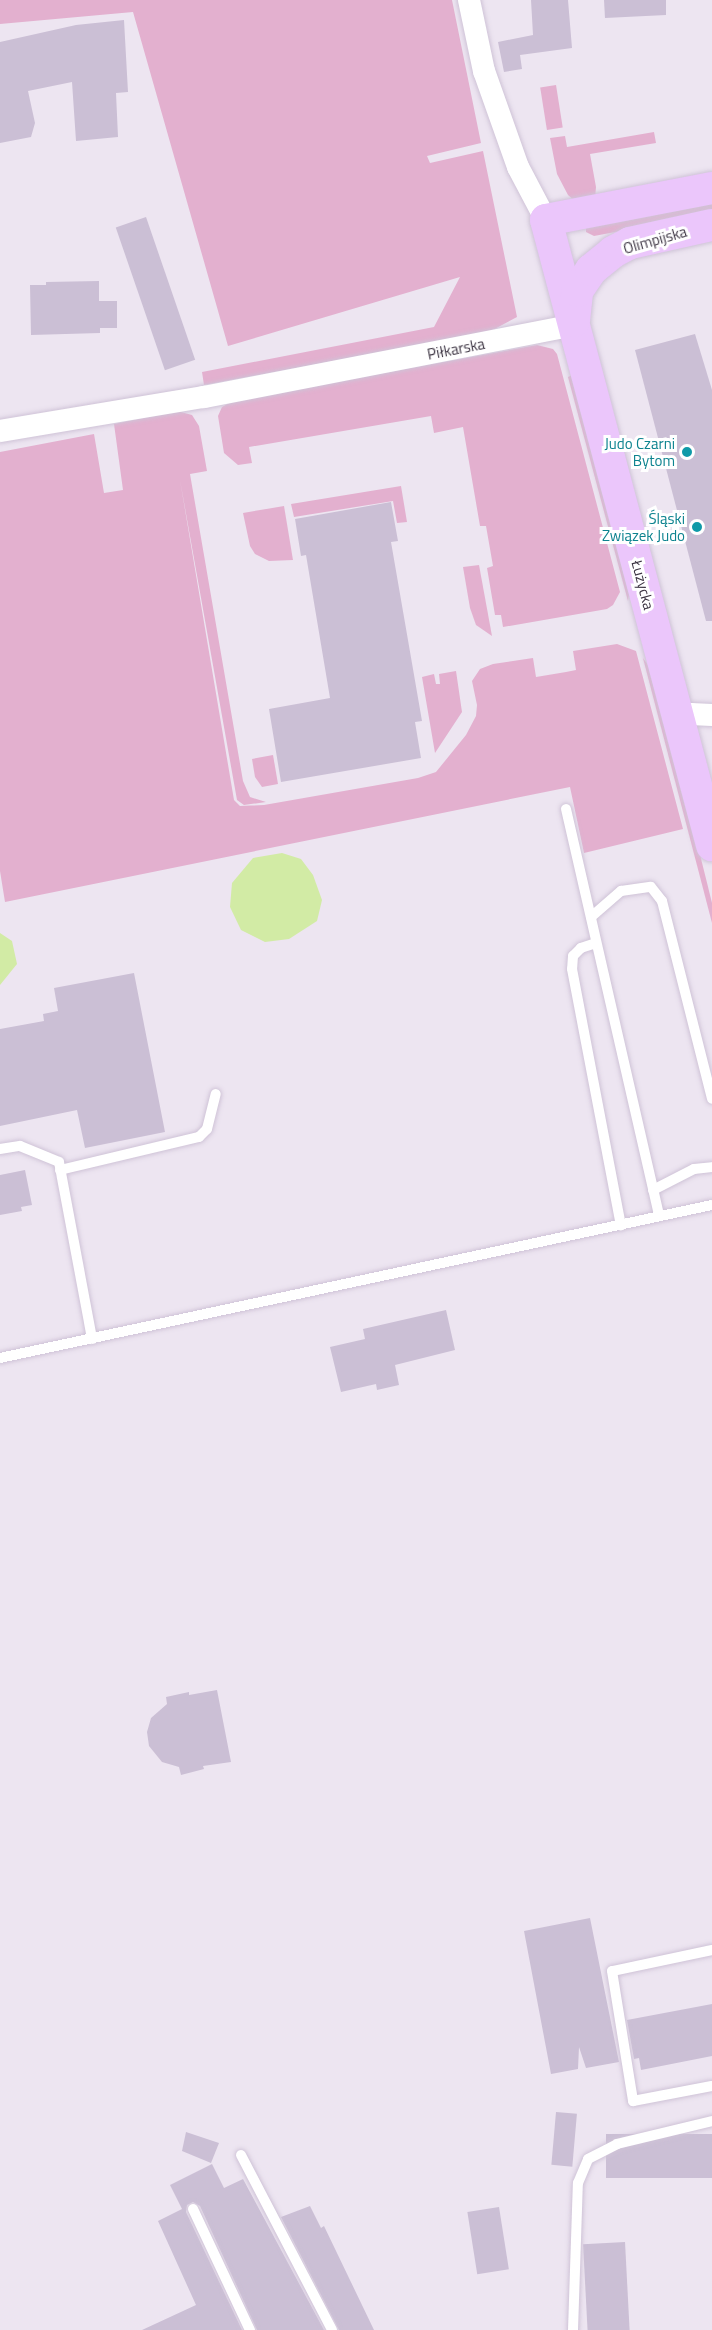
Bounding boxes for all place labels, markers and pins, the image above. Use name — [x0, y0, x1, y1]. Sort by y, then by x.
place label: Judo Czarni Bytom — [605, 434, 675, 469]
marker: Judo Czarni Bytom — [680, 445, 694, 459]
place label: Śląski Związek Judo — [602, 509, 685, 544]
marker: Śląski Związek Judo — [690, 520, 704, 534]

